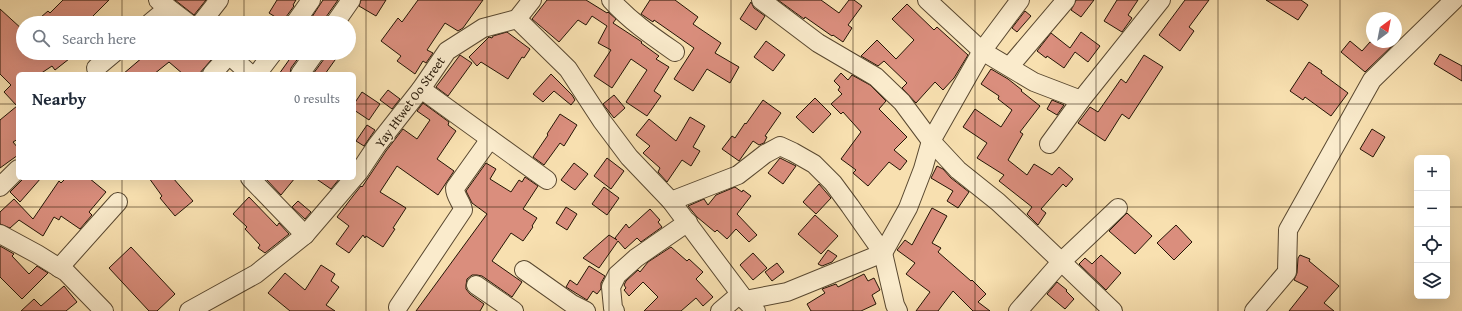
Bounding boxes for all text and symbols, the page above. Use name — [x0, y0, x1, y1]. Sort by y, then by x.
north arrow — [1366, 12, 1402, 48]
search box — [16, 16, 356, 60]
icon: search — [30, 27, 52, 49]
text: Search here — [62, 28, 136, 49]
street label: Yay Htwet Oo Street — [370, 52, 450, 151]
text: Nearby — [32, 86, 86, 111]
text: 0 results — [294, 89, 340, 108]
map controls — [1414, 155, 1450, 299]
button: + — [1414, 155, 1450, 191]
button: − — [1414, 191, 1450, 227]
button: locate — [1414, 227, 1450, 263]
button: layers — [1414, 263, 1450, 299]

